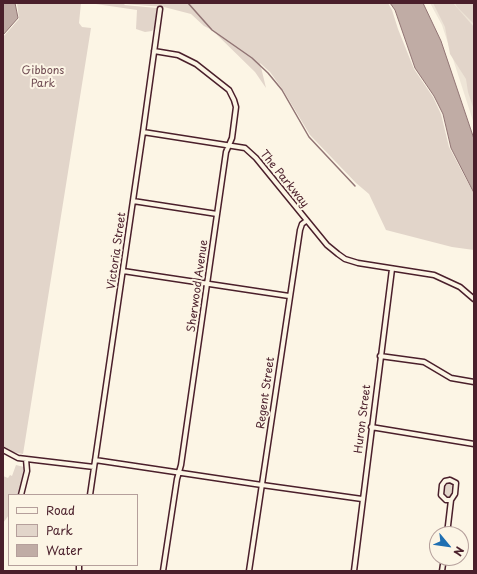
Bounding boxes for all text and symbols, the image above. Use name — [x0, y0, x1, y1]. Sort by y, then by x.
park label: Gibbons Park — [22, 64, 64, 90]
street label: The Parkway — [257, 148, 311, 210]
street label: Victoria Street — [105, 211, 129, 291]
street label: Sherwood Avenue — [185, 239, 211, 333]
street label: Regent Street — [254, 356, 278, 430]
street label: Huron Street — [352, 384, 374, 454]
legend — [8, 494, 138, 566]
text: Road — [46, 501, 75, 519]
text: Park — [46, 521, 73, 539]
north arrow — [429, 526, 469, 566]
text: Water — [46, 541, 82, 559]
text: N — [450, 544, 469, 560]

